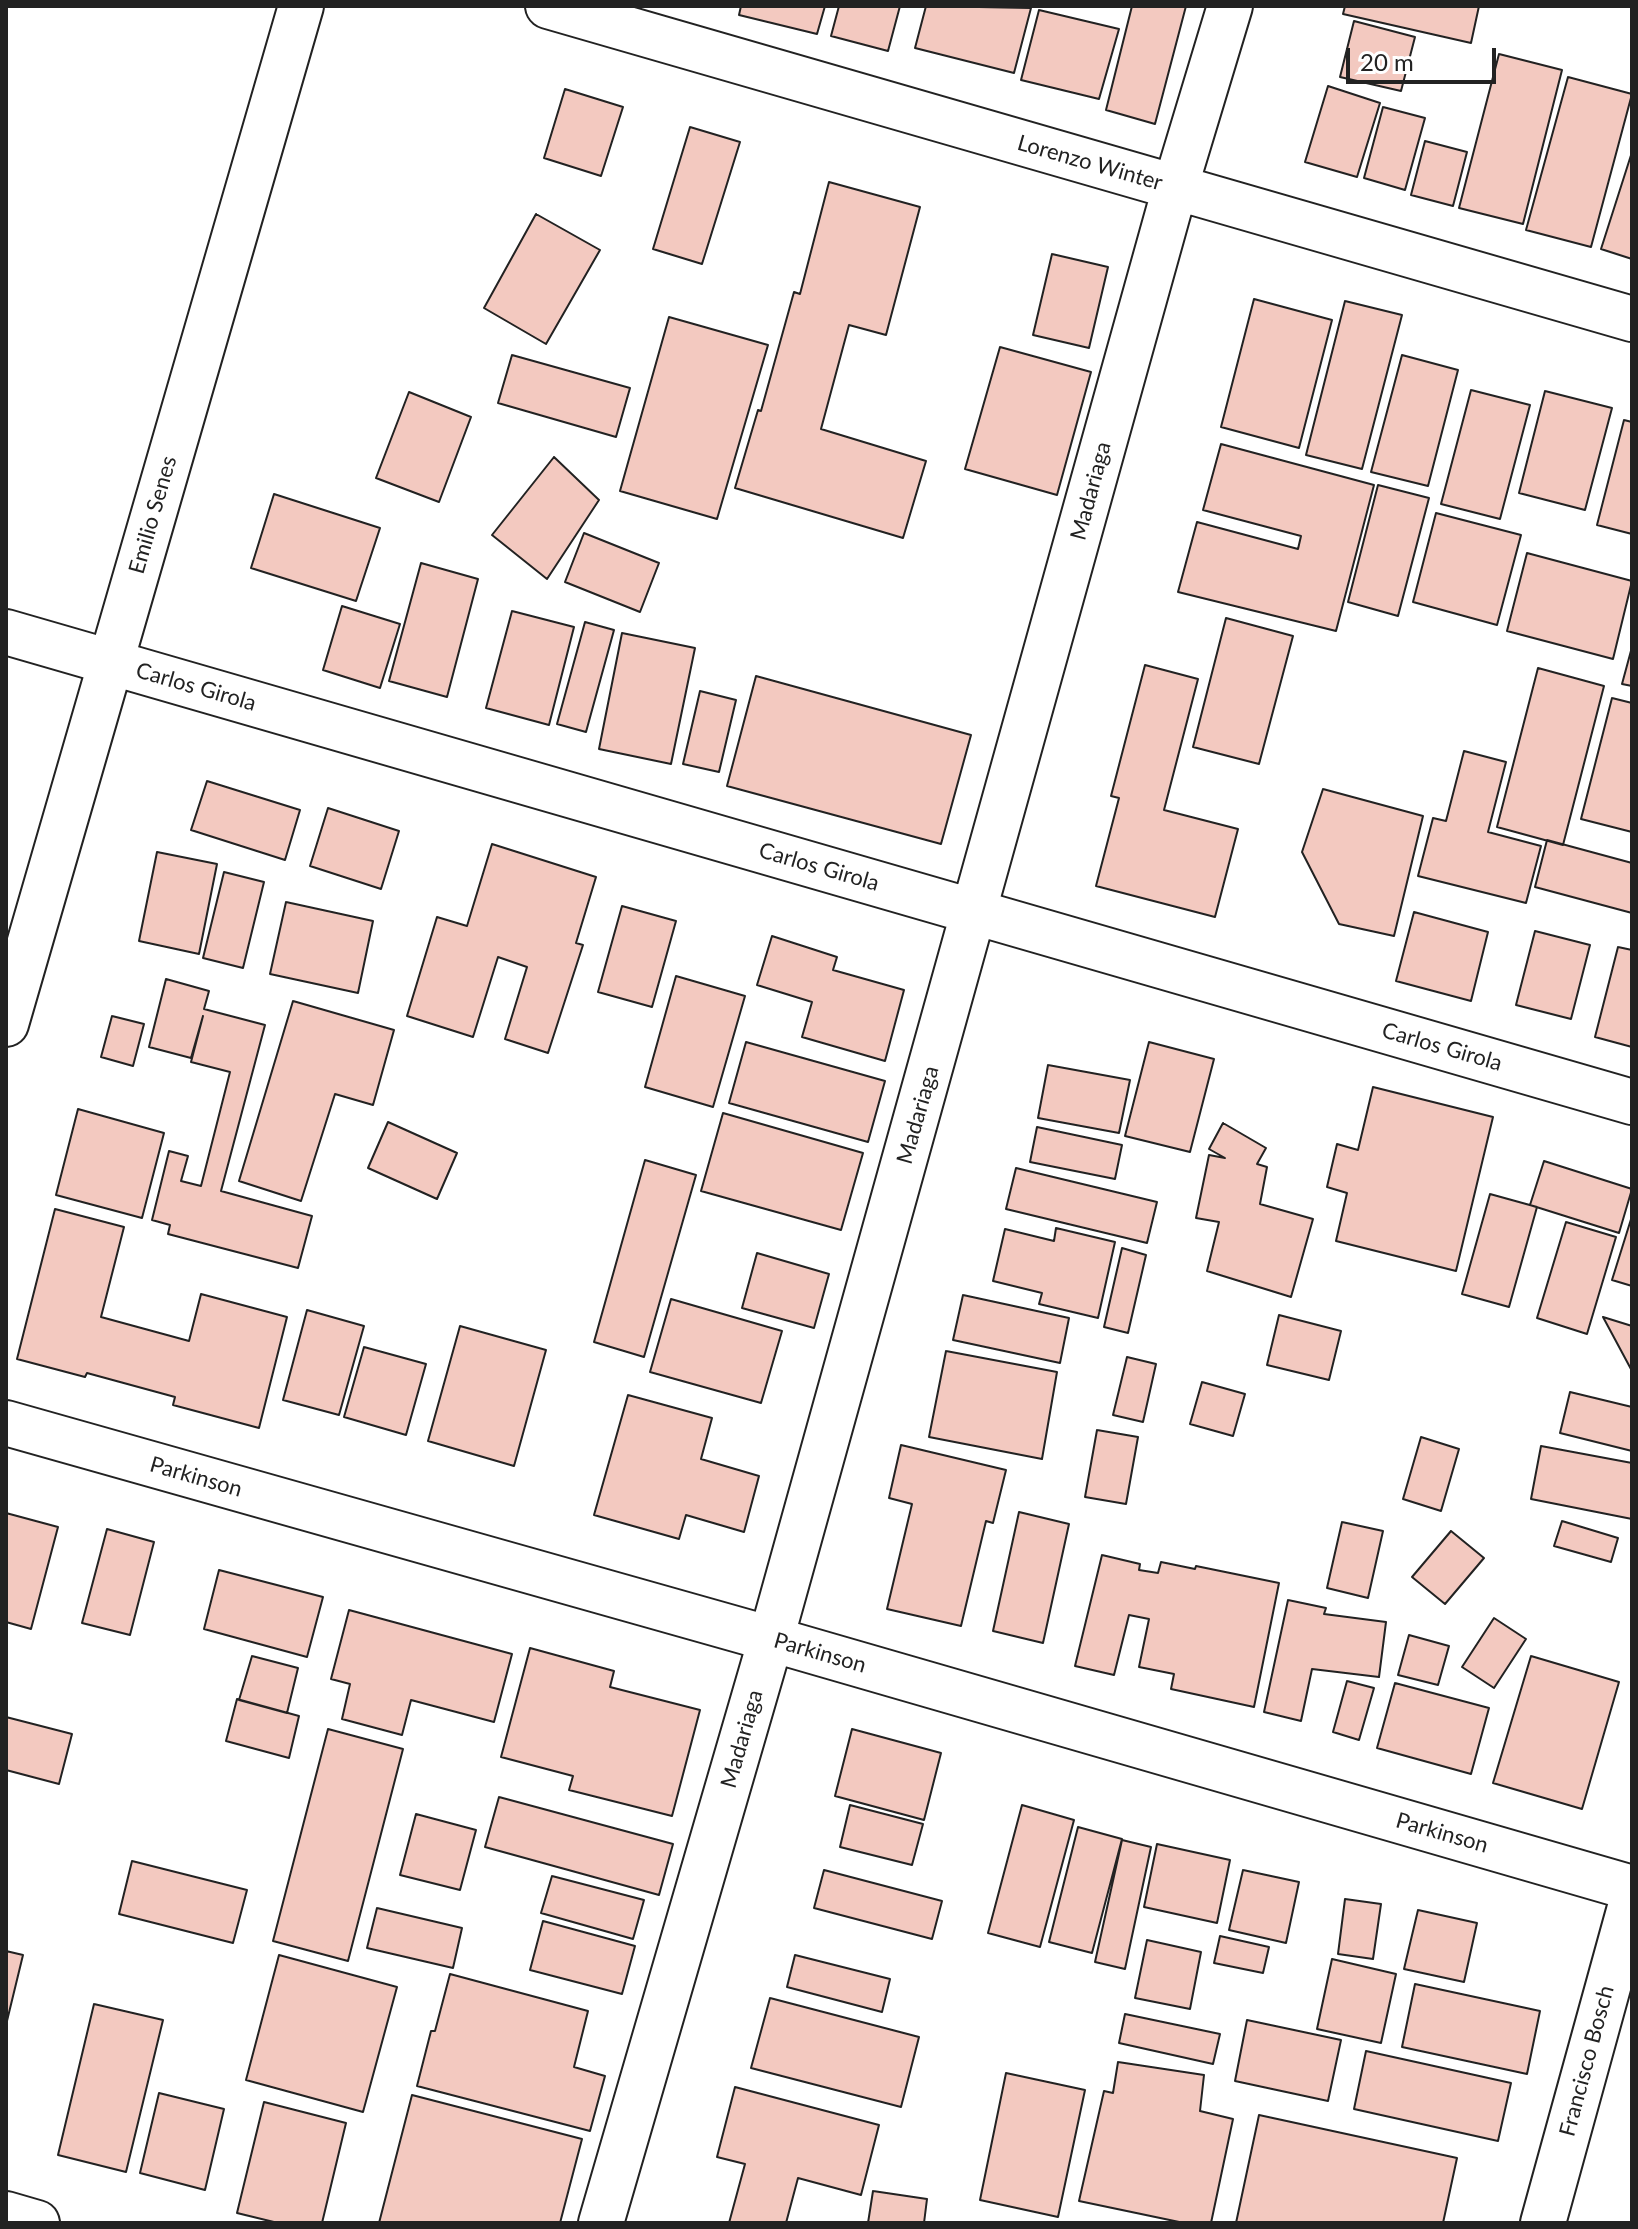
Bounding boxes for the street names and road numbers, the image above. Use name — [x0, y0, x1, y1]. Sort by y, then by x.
street label: Lorenzo Winter — [1014, 130, 1166, 196]
street label: Madariaga — [1065, 439, 1117, 543]
street label: Emilio Senes — [124, 453, 182, 577]
street label: Carlos Girola — [133, 657, 259, 717]
street label: Carlos Girola — [756, 837, 882, 897]
street label: Carlos Girola — [1379, 1017, 1505, 1077]
street label: Madariaga — [891, 1063, 945, 1167]
street label: Parkinson — [147, 1451, 245, 1503]
street label: Parkinson — [771, 1627, 869, 1679]
street label: Madariaga — [715, 1687, 769, 1791]
street label: Parkinson — [1393, 1807, 1491, 1859]
street label: Francisco Bosch — [1554, 1983, 1620, 2139]

